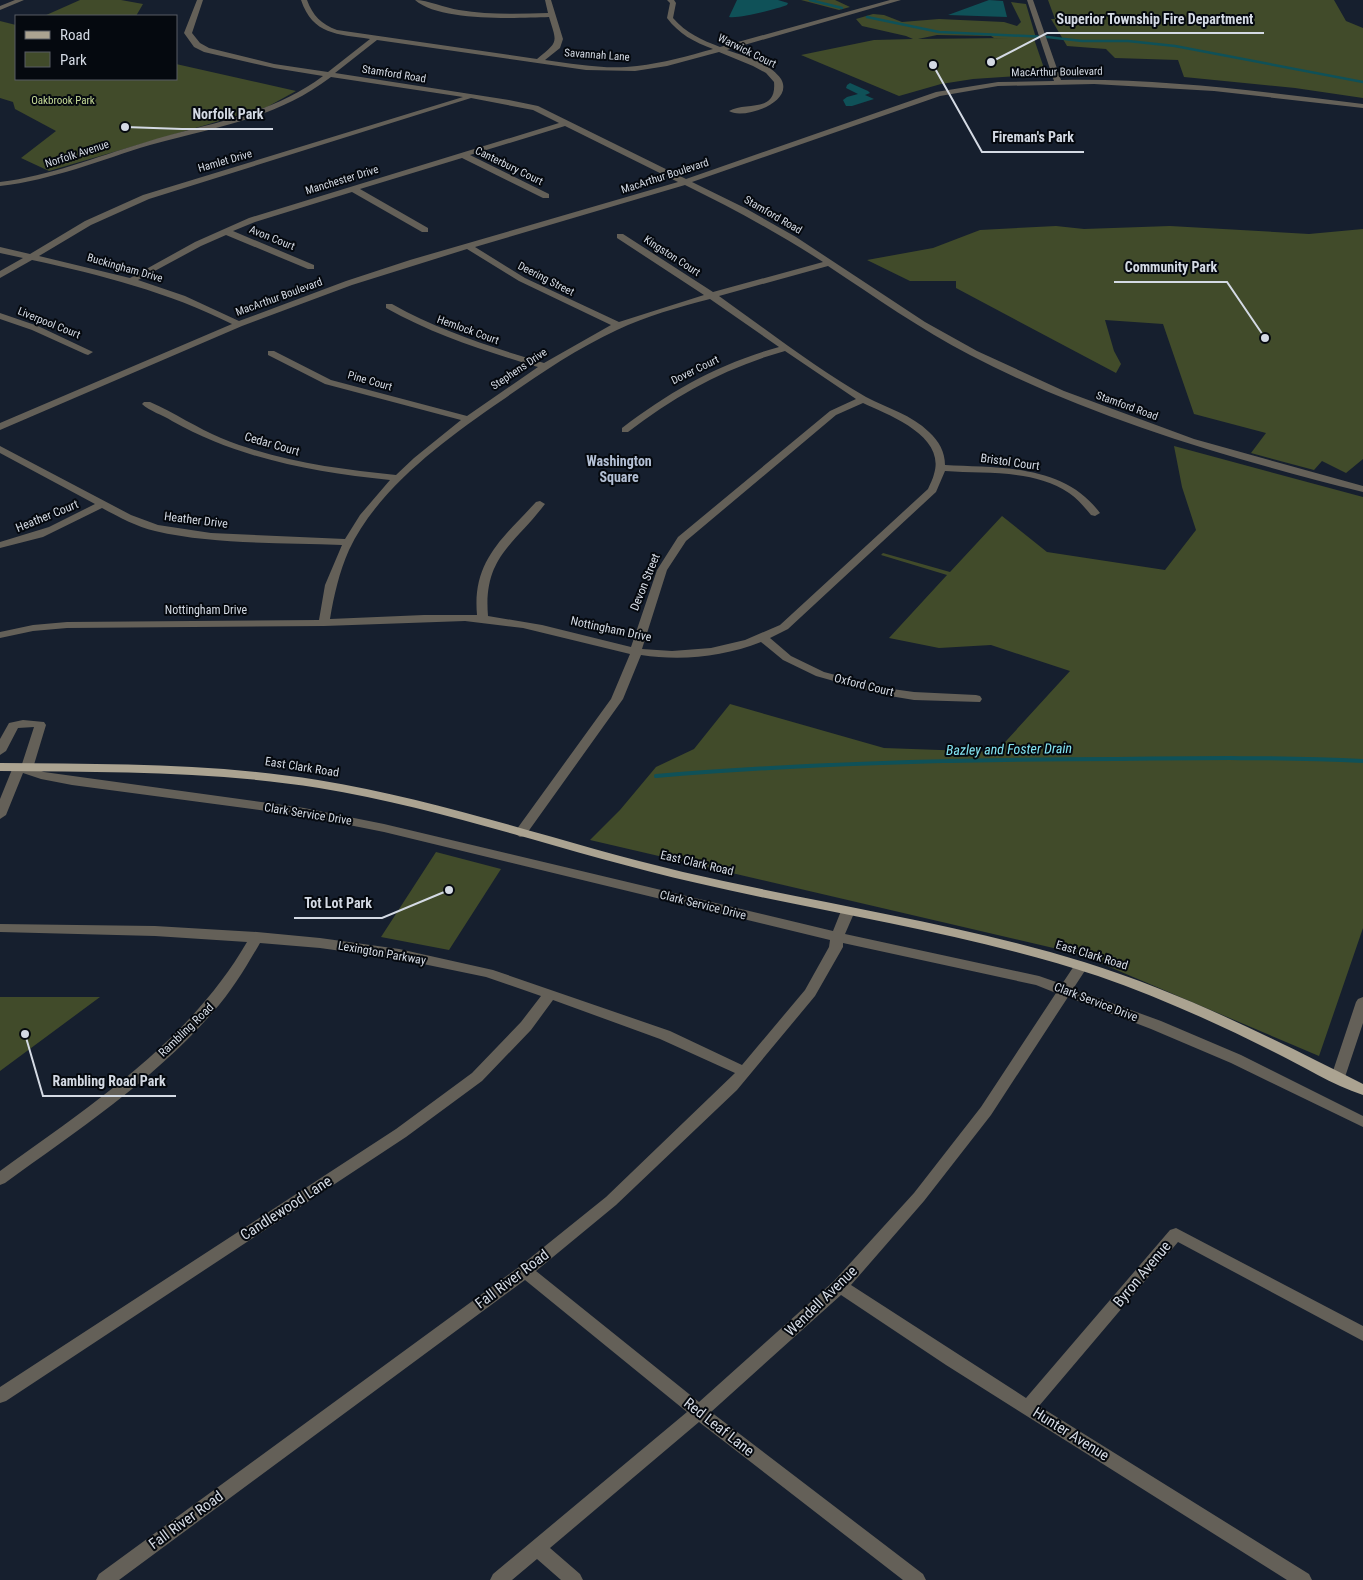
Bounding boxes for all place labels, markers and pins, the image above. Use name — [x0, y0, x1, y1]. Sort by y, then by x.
callout: Superior Township Fire Department — [1047, 4, 1264, 33]
callout: Norfolk Park — [182, 100, 273, 129]
callout: Fireman's Park — [982, 123, 1084, 152]
callout: Community Park — [1114, 253, 1227, 282]
callout: Tot Lot Park — [294, 889, 382, 918]
callout: Rambling Road Park — [43, 1067, 176, 1096]

